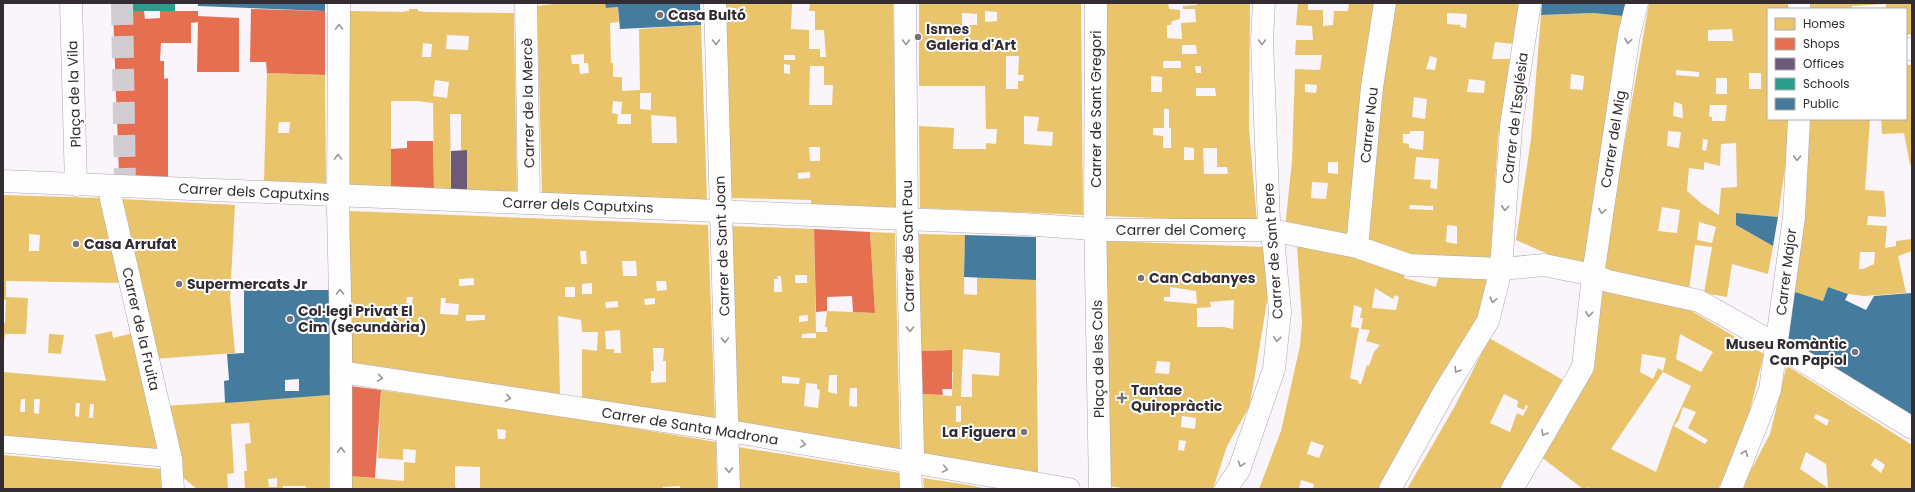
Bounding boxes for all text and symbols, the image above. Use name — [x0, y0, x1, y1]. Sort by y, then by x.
place label: Casa Bultó — [668, 5, 746, 25]
legend — [1767, 8, 1907, 120]
marker: Casa Bultó — [655, 10, 665, 20]
text: Homes — [1803, 15, 1845, 32]
place label: Ismes Galeria d'Art — [926, 19, 1016, 55]
one-way arrow — [335, 24, 343, 30]
street label: Carrer de Sant Gregori — [1086, 30, 1106, 188]
marker: Ismes Galeria d'Art — [913, 32, 923, 42]
text: Shops — [1803, 35, 1840, 52]
street label: Carrer de la Mercè — [517, 38, 539, 168]
one-way arrow — [1624, 38, 1633, 44]
one-way arrow — [711, 39, 720, 45]
one-way arrow — [901, 39, 910, 45]
one-way arrow — [1258, 39, 1267, 45]
street label: Plaça de la Vila — [62, 40, 86, 148]
street label: Carrer de l'Església — [1497, 51, 1533, 185]
text: Offices — [1803, 55, 1844, 72]
text: Schools — [1803, 75, 1850, 92]
street label: Carrer Nou — [1355, 86, 1383, 164]
street label: Carrer del Mig — [1595, 89, 1631, 189]
text: Public — [1803, 95, 1839, 112]
one-way arrow — [334, 154, 342, 160]
one-way arrow — [1793, 155, 1802, 161]
street label: Carrer de Sant Joan — [710, 175, 734, 317]
street label: Carrer dels Caputxins — [178, 178, 330, 206]
street label: Carrer de Sant Pau — [897, 180, 919, 312]
street label: Carrer de Sant Pere — [1258, 182, 1288, 320]
street label: Carrer dels Caputxins — [502, 192, 654, 218]
one-way arrow — [1501, 205, 1510, 211]
one-way arrow — [1598, 208, 1607, 214]
street label: Carrer del Comerç — [1116, 220, 1246, 240]
street label: Carrer Major — [1771, 227, 1801, 317]
place label: Casa Arrufat — [84, 234, 177, 254]
marker: Casa Arrufat — [71, 239, 81, 249]
street label: Carrer de la Fruita — [117, 265, 165, 393]
place label: Can Cabanyes — [1149, 268, 1256, 288]
marker: Can Cabanyes — [1136, 273, 1146, 283]
place label: Supermercats Jr — [187, 274, 307, 294]
marker: Supermercats Jr — [174, 279, 184, 289]
one-way arrow — [336, 289, 344, 295]
one-way arrow — [1489, 296, 1498, 303]
street label: Plaça de les Cols — [1087, 300, 1109, 418]
place label: Col·legi Privat El Cim (secundària) — [298, 301, 426, 337]
one-way arrow — [1584, 311, 1593, 317]
marker: Col·legi Privat El Cim (secundària) — [285, 314, 295, 324]
one-way arrow — [906, 326, 914, 332]
place label: Museu Romàntic Can Papiol — [1726, 334, 1848, 370]
one-way arrow — [1272, 336, 1281, 342]
one-way arrow — [720, 337, 729, 343]
marker: Museu Romàntic Can Papiol — [1850, 347, 1860, 357]
one-way arrow — [1455, 366, 1462, 373]
one-way arrow — [377, 373, 383, 382]
place label: Tantae Quiropràctic — [1131, 380, 1223, 416]
marker: Tantae Quiropràctic — [1116, 392, 1128, 404]
one-way arrow — [505, 393, 511, 402]
street label: Carrer de Santa Madrona — [600, 402, 780, 450]
place label: La Figuera — [942, 422, 1016, 442]
marker: La Figuera — [1019, 427, 1029, 437]
one-way arrow — [1542, 429, 1549, 436]
one-way arrow — [800, 439, 806, 447]
one-way arrow — [337, 447, 345, 453]
one-way arrow — [1741, 449, 1749, 456]
one-way arrow — [1238, 460, 1246, 467]
one-way arrow — [941, 464, 948, 472]
one-way arrow — [724, 467, 733, 473]

